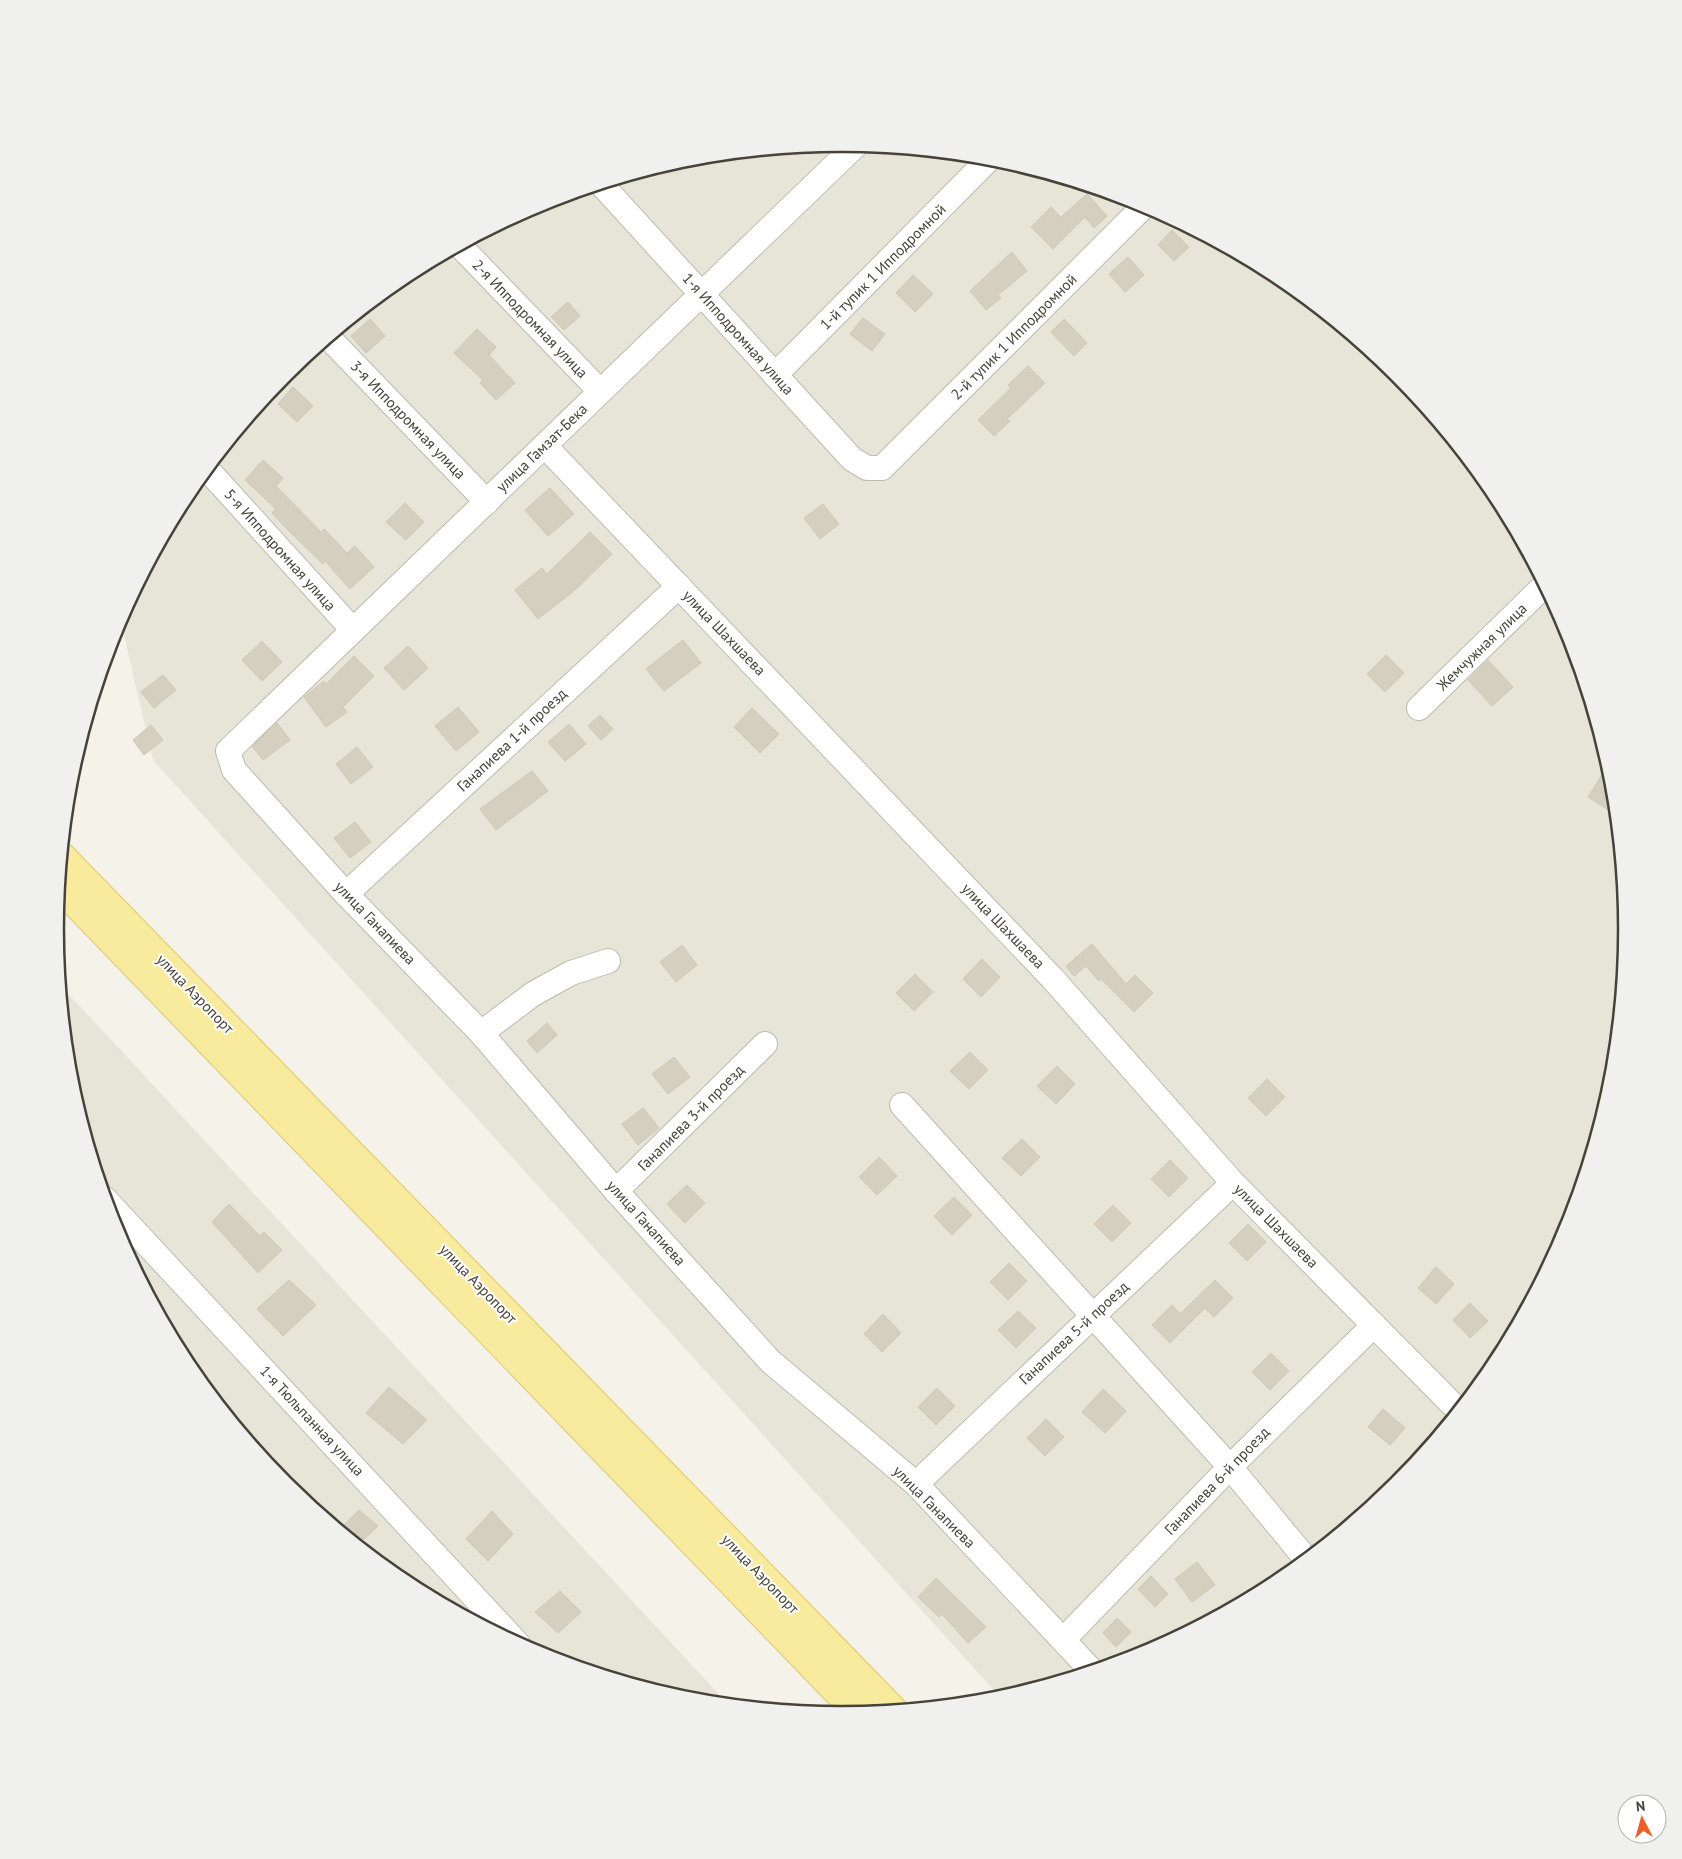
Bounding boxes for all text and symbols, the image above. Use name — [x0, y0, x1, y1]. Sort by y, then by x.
street label: 1-й тупик 1 Ипподромной — [816, 200, 950, 334]
street label: 2-я Ипподромная улица — [469, 255, 592, 382]
street label: 1-я Ипподромная улица — [679, 269, 798, 399]
street label: 2-й тупик 1 Ипподромной — [947, 270, 1081, 404]
street label: 3-я Ипподромная улица — [347, 356, 470, 483]
street label: улица Гамзат-Бека — [492, 399, 591, 496]
street label: 5-я Ипподромная улица — [221, 485, 340, 615]
street label: улица Шахшаева — [679, 586, 770, 679]
street label: Жемчужная улица — [1432, 599, 1531, 695]
street label: Ганапиева 1-й проезд — [453, 684, 570, 795]
street label: улица Ганапиева — [331, 877, 420, 968]
street label: улица Шахшаева — [958, 879, 1049, 972]
street label: улица Аэропорт — [153, 950, 238, 1037]
street label: Ганапиева 3-й проезд — [633, 1060, 748, 1175]
street label: улица Ганапиева — [603, 1176, 690, 1269]
street label: улица Шахшаева — [1230, 1179, 1323, 1272]
street label: улица Аэропорт — [436, 1240, 521, 1327]
street label: Ганапиева 5-й проезд — [1015, 1277, 1132, 1388]
street label: 1-я Тюльпанная улица — [256, 1361, 369, 1480]
street label: Ганапиева 6-й проезд — [1160, 1423, 1273, 1539]
street label: улица Ганапиева — [889, 1461, 980, 1552]
street label: улица Аэропорт — [718, 1530, 803, 1617]
north arrow — [1617, 1794, 1667, 1844]
text: N — [1635, 1797, 1646, 1816]

